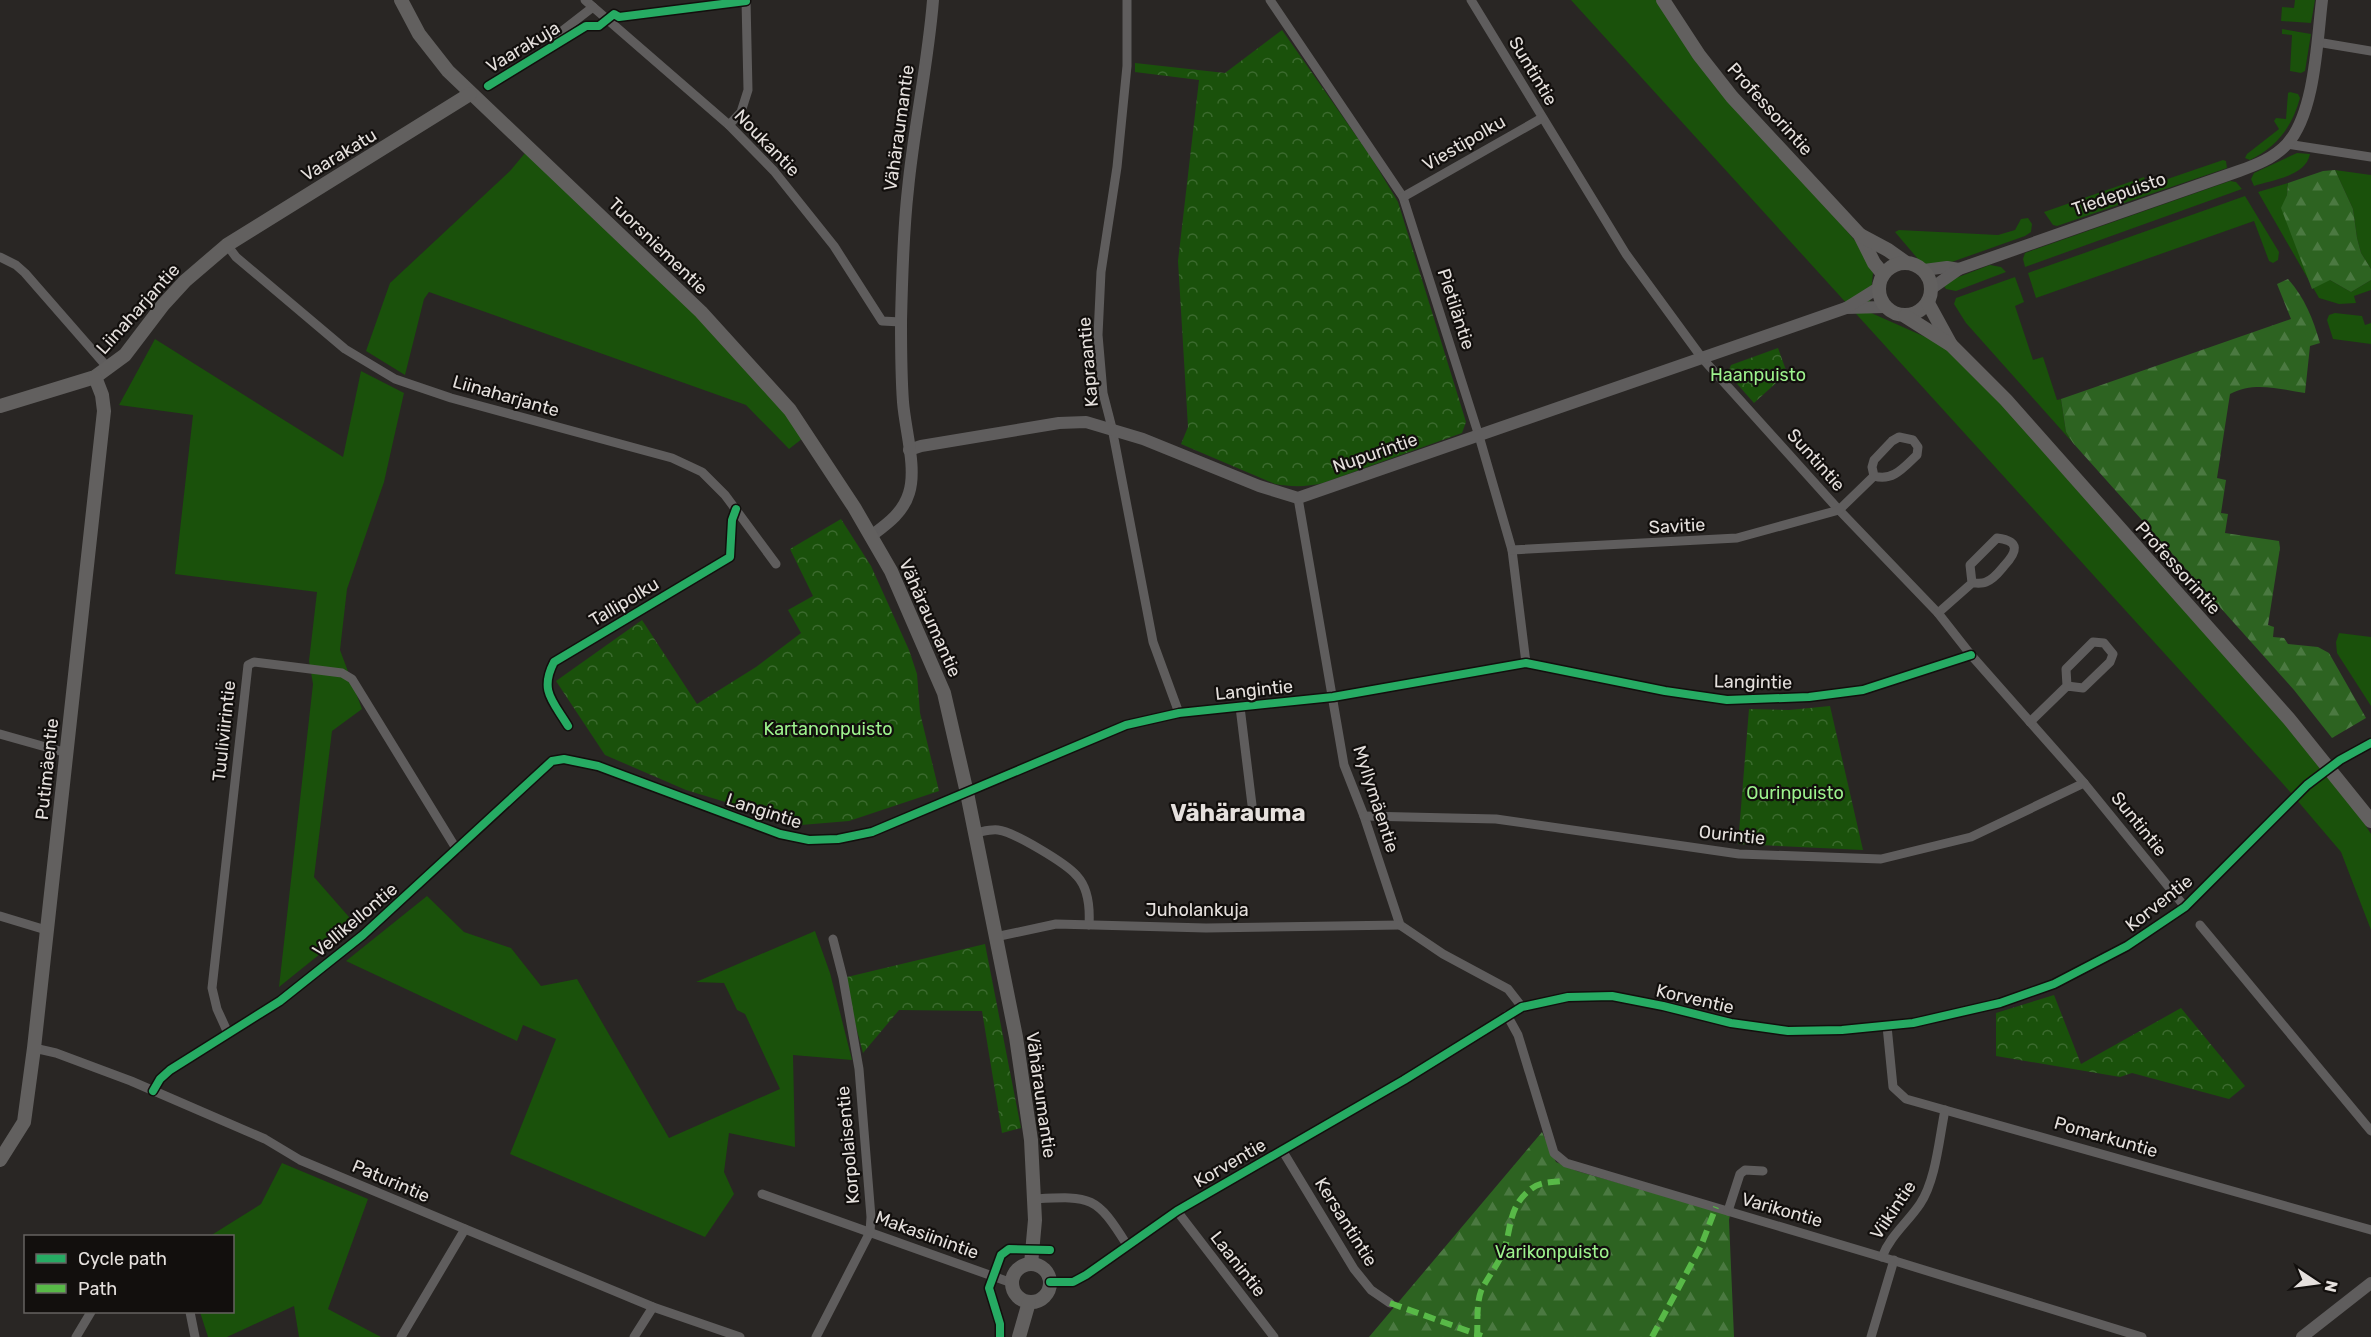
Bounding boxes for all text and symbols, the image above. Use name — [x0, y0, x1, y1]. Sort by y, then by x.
street label: Vaarakuja — [482, 16, 564, 78]
street label: Suntintie — [1504, 33, 1562, 109]
street label: Professorintie — [1723, 58, 1817, 160]
street label: Vähäraumantie — [879, 63, 919, 193]
street label: Noukantie — [730, 105, 804, 181]
street label: Viestipolku — [1419, 110, 1509, 176]
street label: Vaarakatu — [297, 124, 381, 186]
street label: Tiedepuisto — [2069, 168, 2169, 220]
street label: Tuorsniementie — [604, 193, 712, 299]
street label: Liinaharjantie — [92, 259, 184, 359]
street label: Pietiläntie — [1433, 266, 1479, 352]
street label: Kapraantie — [1073, 316, 1103, 408]
park label: Haanpuisto — [1710, 364, 1806, 386]
street label: Liinaharjante — [450, 370, 562, 422]
street label: Suntintie — [1782, 424, 1850, 496]
street label: Nupurintie — [1330, 428, 1420, 478]
street label: Savitie — [1648, 514, 1706, 538]
street label: Professorintie — [2131, 517, 2225, 619]
street label: Vähäraumantie — [894, 555, 966, 681]
street label: Tallipolku — [585, 573, 663, 631]
street label: Langintie — [1714, 670, 1792, 694]
street label: Langintie — [1214, 675, 1294, 705]
street label: Tuuliviirintie — [208, 679, 240, 783]
street label: Putimäentie — [31, 717, 63, 821]
park label: Kartanonpuisto — [763, 718, 893, 740]
street label: Myllymäentie — [1348, 743, 1404, 855]
park label: Ourinpuisto — [1746, 782, 1844, 804]
street label: Suntintie — [2106, 787, 2172, 861]
street label: Langintie — [723, 788, 805, 834]
district label: Vähärauma — [1170, 799, 1306, 827]
street label: Ourintie — [1698, 821, 1766, 849]
street label: Korventie — [2121, 870, 2197, 936]
street label: Vellikellontie — [308, 878, 402, 962]
street label: Juholankuja — [1145, 899, 1249, 921]
street label: Korventie — [1654, 979, 1736, 1019]
street label: Vähäraumantie — [1021, 1030, 1061, 1160]
street label: Korpolaisentie — [832, 1085, 864, 1205]
street label: Pomarkuntie — [2052, 1112, 2160, 1162]
street label: Korventie — [1190, 1134, 1270, 1192]
street label: Paturintie — [349, 1155, 433, 1207]
street label: Kersantintie — [1310, 1173, 1382, 1271]
street label: Viikintie — [1865, 1176, 1921, 1244]
street label: Varikontie — [1739, 1188, 1825, 1232]
street label: Makasiinintie — [872, 1206, 982, 1264]
street label: Laanintie — [1205, 1227, 1271, 1301]
legend — [24, 1235, 234, 1313]
park label: Varikonpuisto — [1495, 1241, 1609, 1263]
text: Cycle path — [78, 1248, 167, 1270]
north arrow — [2287, 1253, 2347, 1313]
text: Path — [78, 1278, 117, 1300]
text: N — [2321, 1279, 2342, 1294]

